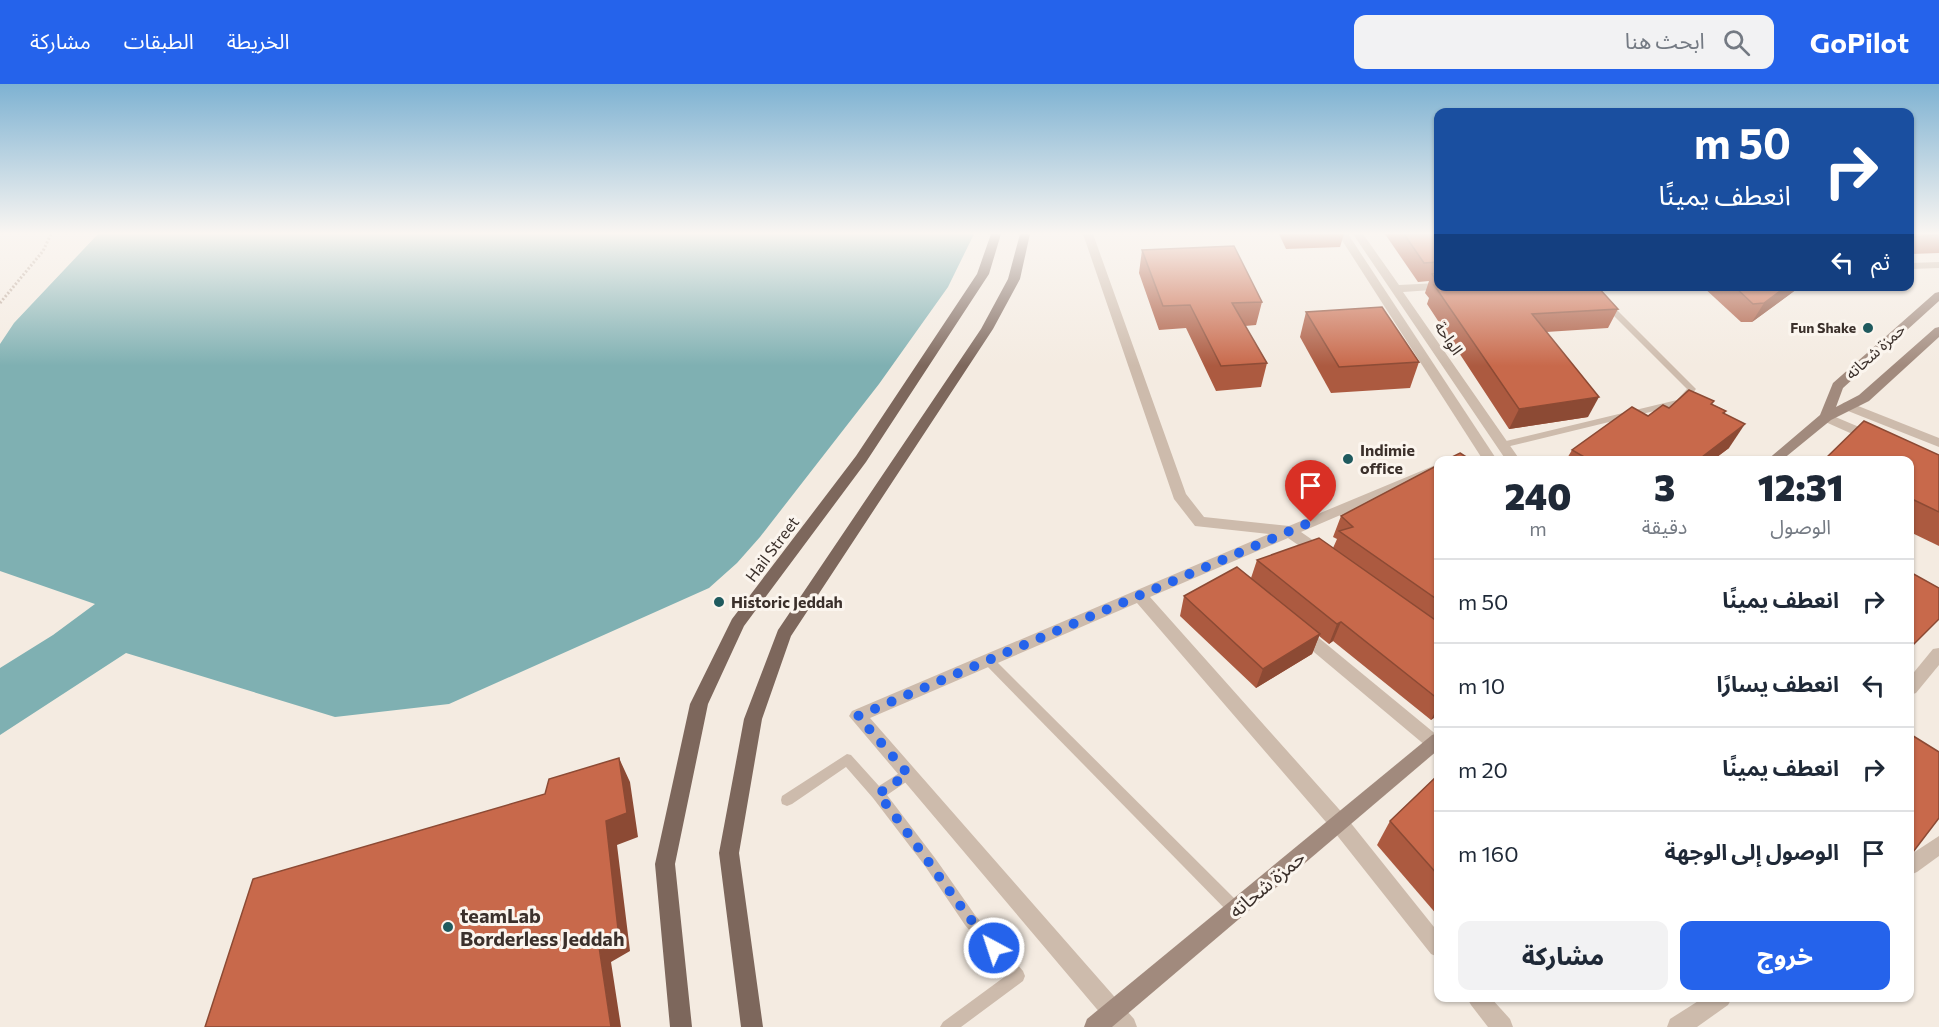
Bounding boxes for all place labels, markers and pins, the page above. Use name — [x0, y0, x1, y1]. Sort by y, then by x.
place label: Fun Shake — [1790, 319, 1856, 336]
marker: Fun Shake — [1861, 321, 1875, 335]
place label: Indimie office — [1360, 440, 1415, 477]
marker: Indimie office — [1341, 452, 1355, 466]
pin — [1285, 460, 1336, 522]
place label: Historic Jeddah — [731, 592, 843, 611]
marker: Historic Jeddah — [712, 595, 726, 609]
place label: teamLab Borderless Jeddah — [460, 903, 624, 950]
marker: teamLab Borderless Jeddah — [441, 920, 455, 934]

